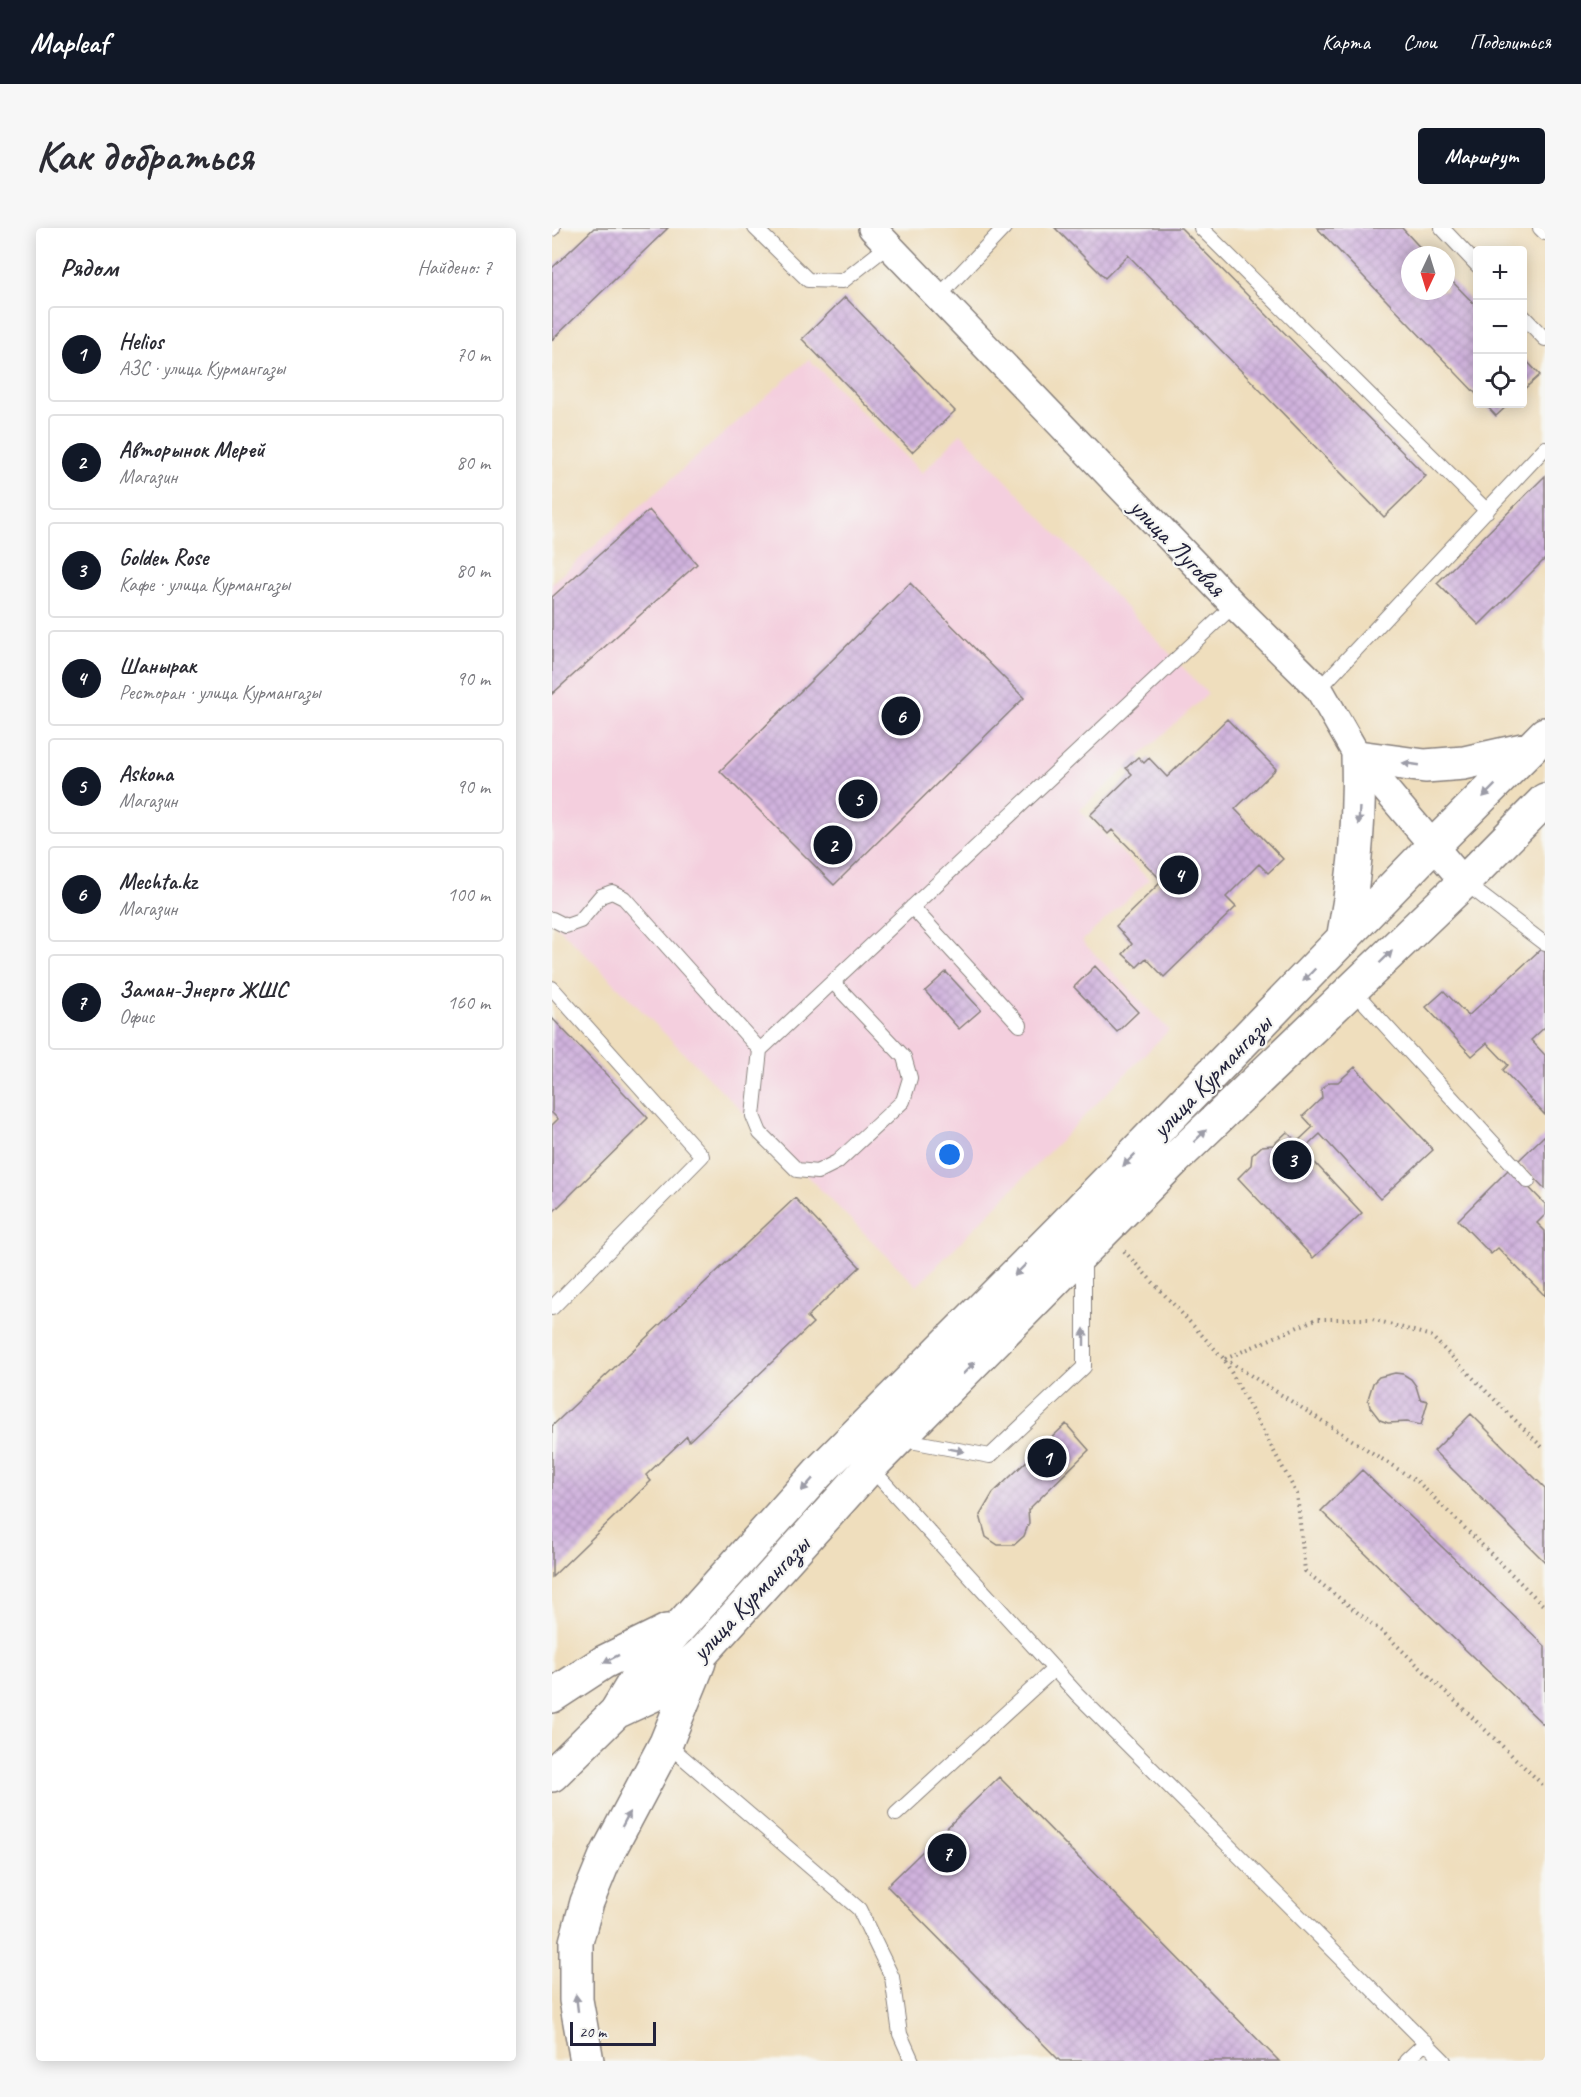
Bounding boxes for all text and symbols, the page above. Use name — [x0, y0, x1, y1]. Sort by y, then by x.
text: Mapleaf — [30, 25, 108, 60]
text: Карта — [1322, 29, 1370, 55]
text: Слои — [1403, 29, 1437, 55]
text: Поделиться — [1470, 29, 1551, 55]
button: Маршрут — [1418, 128, 1545, 184]
text: Как добраться — [36, 130, 253, 183]
north arrow — [1401, 246, 1455, 300]
map controls — [1473, 246, 1527, 408]
button: + — [1473, 246, 1527, 300]
text: Рядом — [60, 251, 118, 284]
text: Найдено: 7 — [417, 255, 492, 280]
button: − — [1473, 300, 1527, 354]
text: Helios — [119, 328, 163, 356]
text: 1 — [77, 342, 86, 367]
text: 70 m — [456, 342, 490, 367]
button: locate — [1473, 354, 1527, 408]
text: АЗС · улица Курмангазы — [119, 356, 285, 381]
text: Авторынок Мерей — [119, 436, 265, 464]
text: 2 — [77, 450, 86, 475]
text: 80 m — [456, 450, 490, 475]
text: Магазин — [119, 464, 177, 489]
street label: улица Луговая — [1121, 490, 1234, 605]
text: Golden Rose — [119, 544, 208, 572]
text: 3 — [77, 558, 86, 583]
text: 80 m — [456, 558, 490, 583]
text: Кафе · улица Курмангазы — [119, 572, 290, 597]
text: Шанырак — [119, 652, 196, 680]
text: 4 — [77, 666, 86, 691]
text: 90 m — [456, 666, 490, 691]
text: Ресторан · улица Курмангазы — [119, 680, 321, 705]
pin: 6 — [882, 694, 920, 738]
text: Askona — [119, 760, 173, 788]
one-way arrow — [1402, 760, 1421, 769]
text: 5 — [77, 774, 86, 799]
text: 90 m — [456, 774, 490, 799]
pin: 5 — [838, 776, 878, 822]
one-way arrow — [1482, 783, 1496, 797]
text: Магазин — [119, 788, 177, 813]
one-way arrow — [1354, 806, 1363, 825]
pin: 2 — [814, 822, 852, 868]
pin: 4 — [1160, 852, 1198, 898]
text: Mechta.kz — [119, 868, 196, 896]
text: 6 — [77, 882, 86, 907]
text: 100 m — [447, 882, 490, 907]
text: Магазин — [119, 896, 177, 921]
one-way arrow — [1378, 950, 1393, 964]
one-way arrow — [1302, 968, 1316, 982]
text: Заман-Энерго ЖШС — [119, 976, 287, 1004]
text: 7 — [77, 990, 86, 1015]
text: 160 m — [447, 990, 490, 1015]
text: Офис — [119, 1004, 154, 1029]
street label: улица Курмангазы — [1143, 1006, 1281, 1147]
one-way arrow — [1192, 1129, 1206, 1143]
pin: 3 — [1272, 1138, 1312, 1182]
your location — [935, 1140, 964, 1169]
one-way arrow — [1122, 1153, 1136, 1167]
one-way arrow — [1013, 1263, 1027, 1278]
one-way arrow — [1079, 1327, 1089, 1346]
one-way arrow — [961, 1361, 975, 1375]
pin: 1 — [1028, 1436, 1066, 1480]
one-way arrow — [946, 1445, 965, 1454]
one-way arrow — [801, 1477, 814, 1492]
street label: улица Курмангазы — [683, 1527, 819, 1670]
one-way arrow — [603, 1654, 620, 1664]
one-way arrow — [621, 1810, 631, 1827]
pin: 7 — [928, 1830, 966, 1876]
one-way arrow — [573, 1994, 582, 2013]
scale bar — [570, 2019, 656, 2046]
text: 20 m — [579, 2022, 606, 2042]

